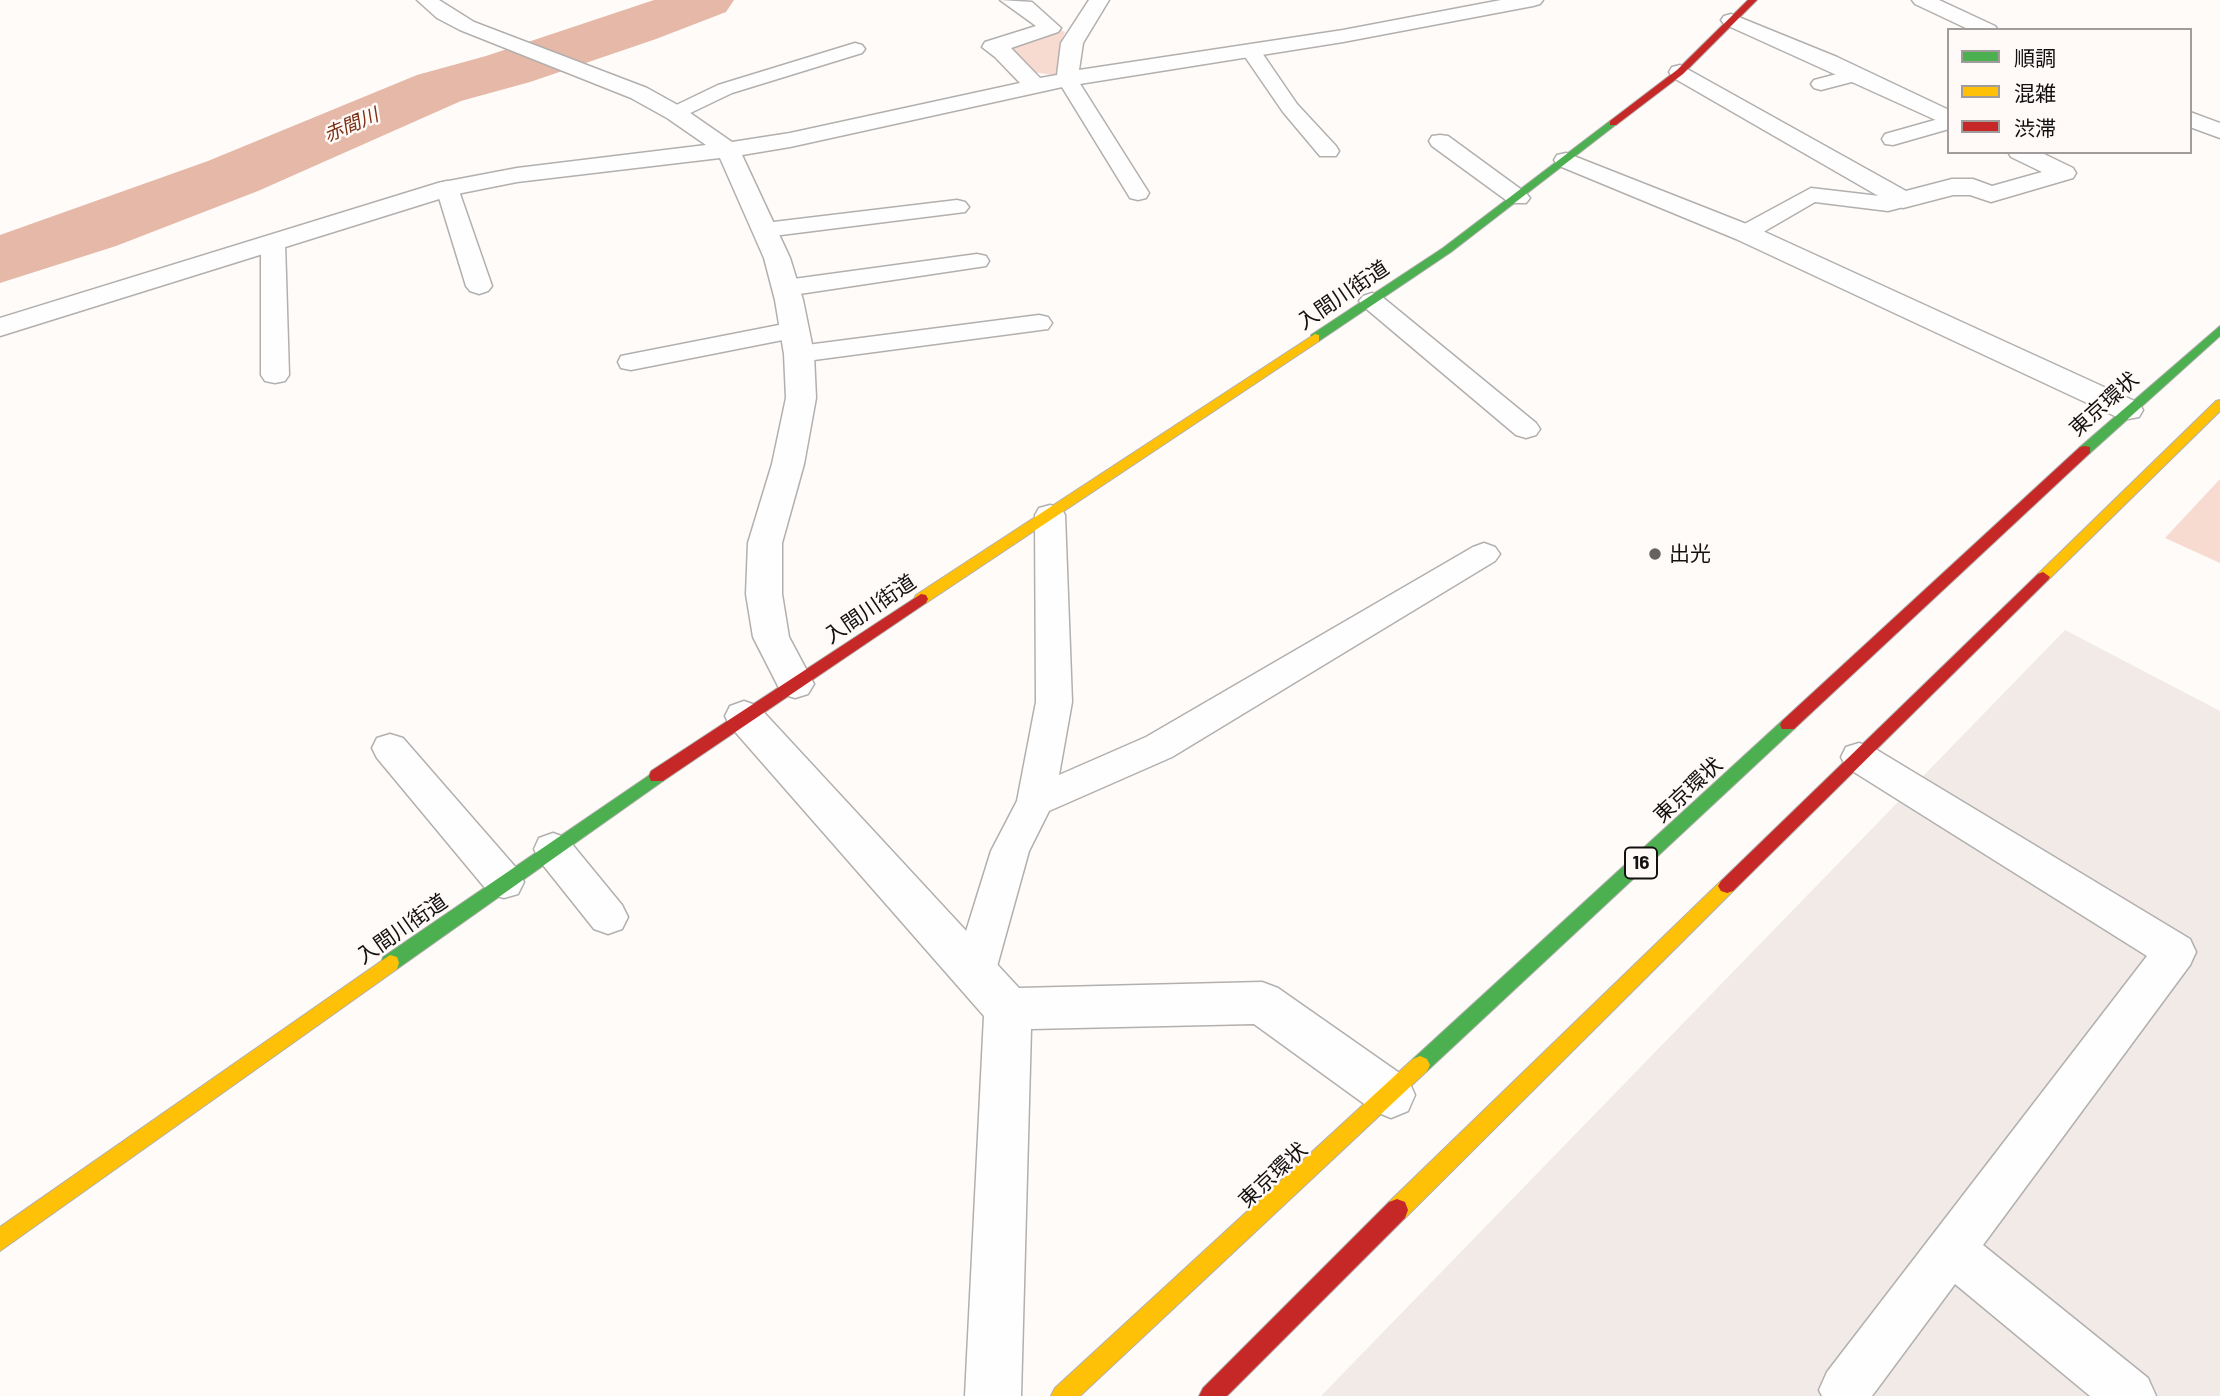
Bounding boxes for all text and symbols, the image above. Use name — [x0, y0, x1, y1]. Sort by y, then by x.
legend — [1947, 28, 2192, 154]
text: 順調 — [2014, 45, 2056, 70]
text: 混雑 — [2014, 80, 2056, 105]
water label: 赤間川 — [320, 103, 382, 147]
text: 渋滞 — [2014, 115, 2056, 140]
street label: 入間川街道 — [1292, 255, 1394, 335]
street label: 東京環状 — [2064, 367, 2144, 441]
place label: 出光 — [1669, 541, 1711, 567]
marker: 出光 — [1647, 546, 1663, 562]
street label: 入間川街道 — [819, 569, 921, 649]
street label: 東京環状 — [1649, 752, 1727, 828]
road number: 16 — [1625, 848, 1657, 878]
street label: 入間川街道 — [352, 889, 452, 969]
street label: 東京環状 — [1234, 1137, 1312, 1213]

